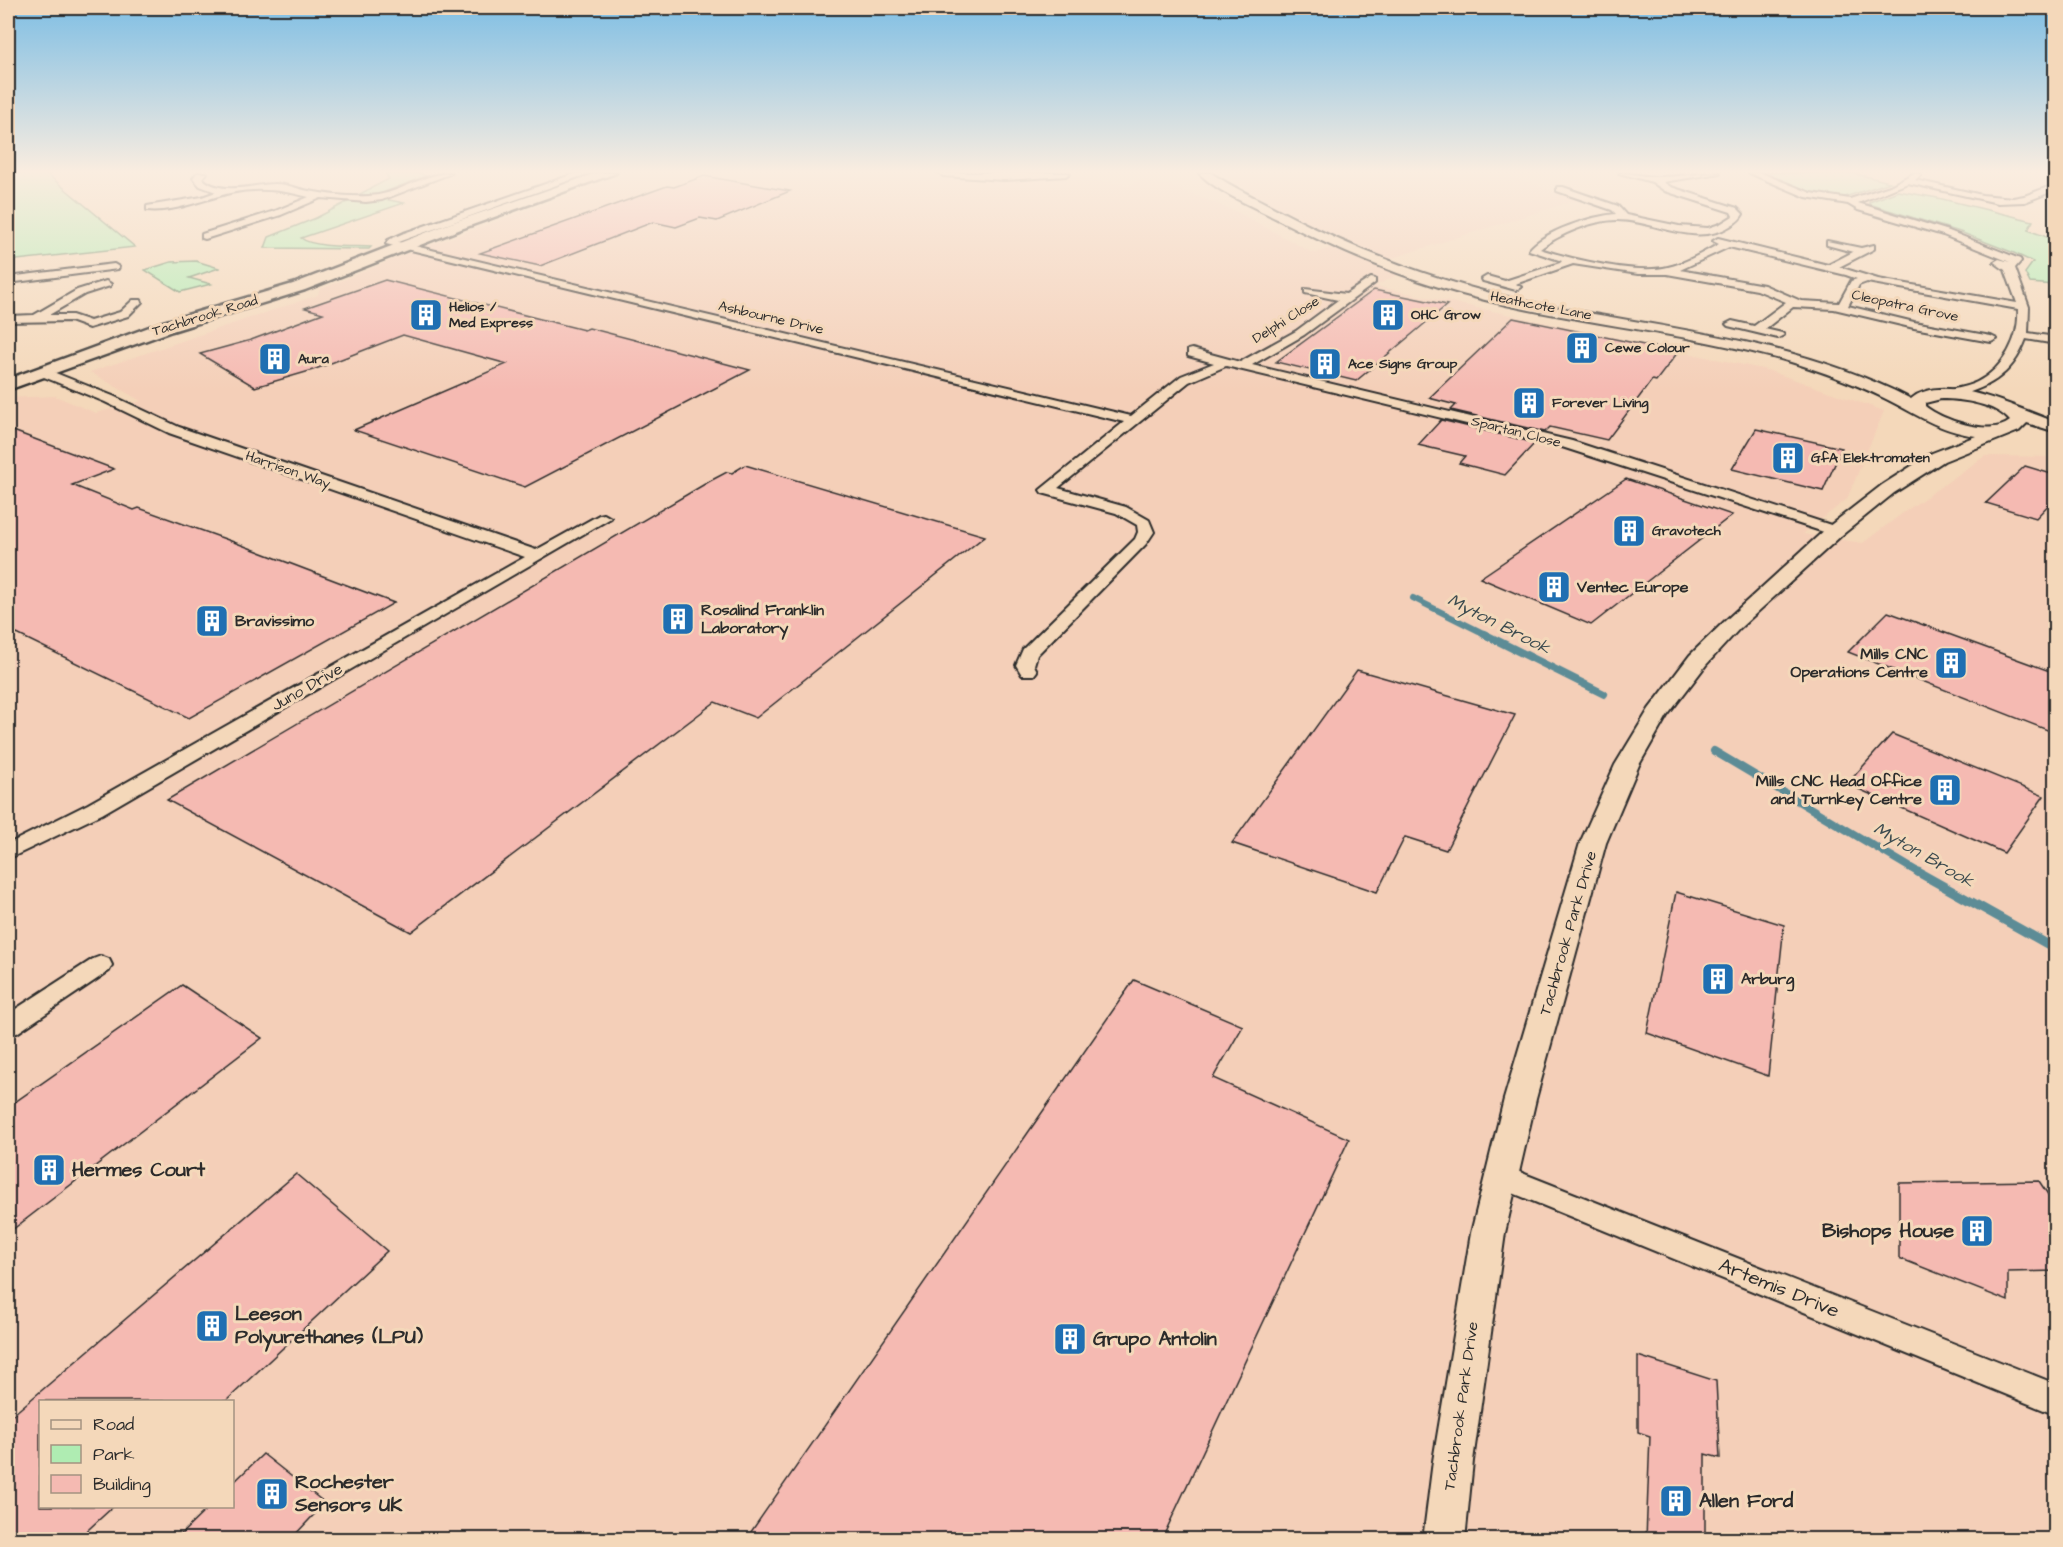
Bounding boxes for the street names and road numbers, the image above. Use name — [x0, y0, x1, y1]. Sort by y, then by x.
street label: Cleopatra Grove — [1850, 285, 1961, 327]
street label: Heathcote Lane — [1489, 286, 1594, 326]
street label: Tachbrook Road — [150, 290, 260, 342]
street label: Delphi Close — [1249, 291, 1324, 349]
street label: Ashbourne Drive — [716, 296, 826, 340]
street label: Spartan Close — [1469, 411, 1563, 453]
street label: Harrison Way — [243, 446, 333, 494]
street label: Juno Drive — [267, 658, 347, 716]
street label: Tachbrook Park Drive — [1534, 848, 1602, 1018]
street label: Artemis Drive — [1715, 1251, 1844, 1325]
street label: Tachbrook Park Drive — [1438, 1320, 1484, 1492]

